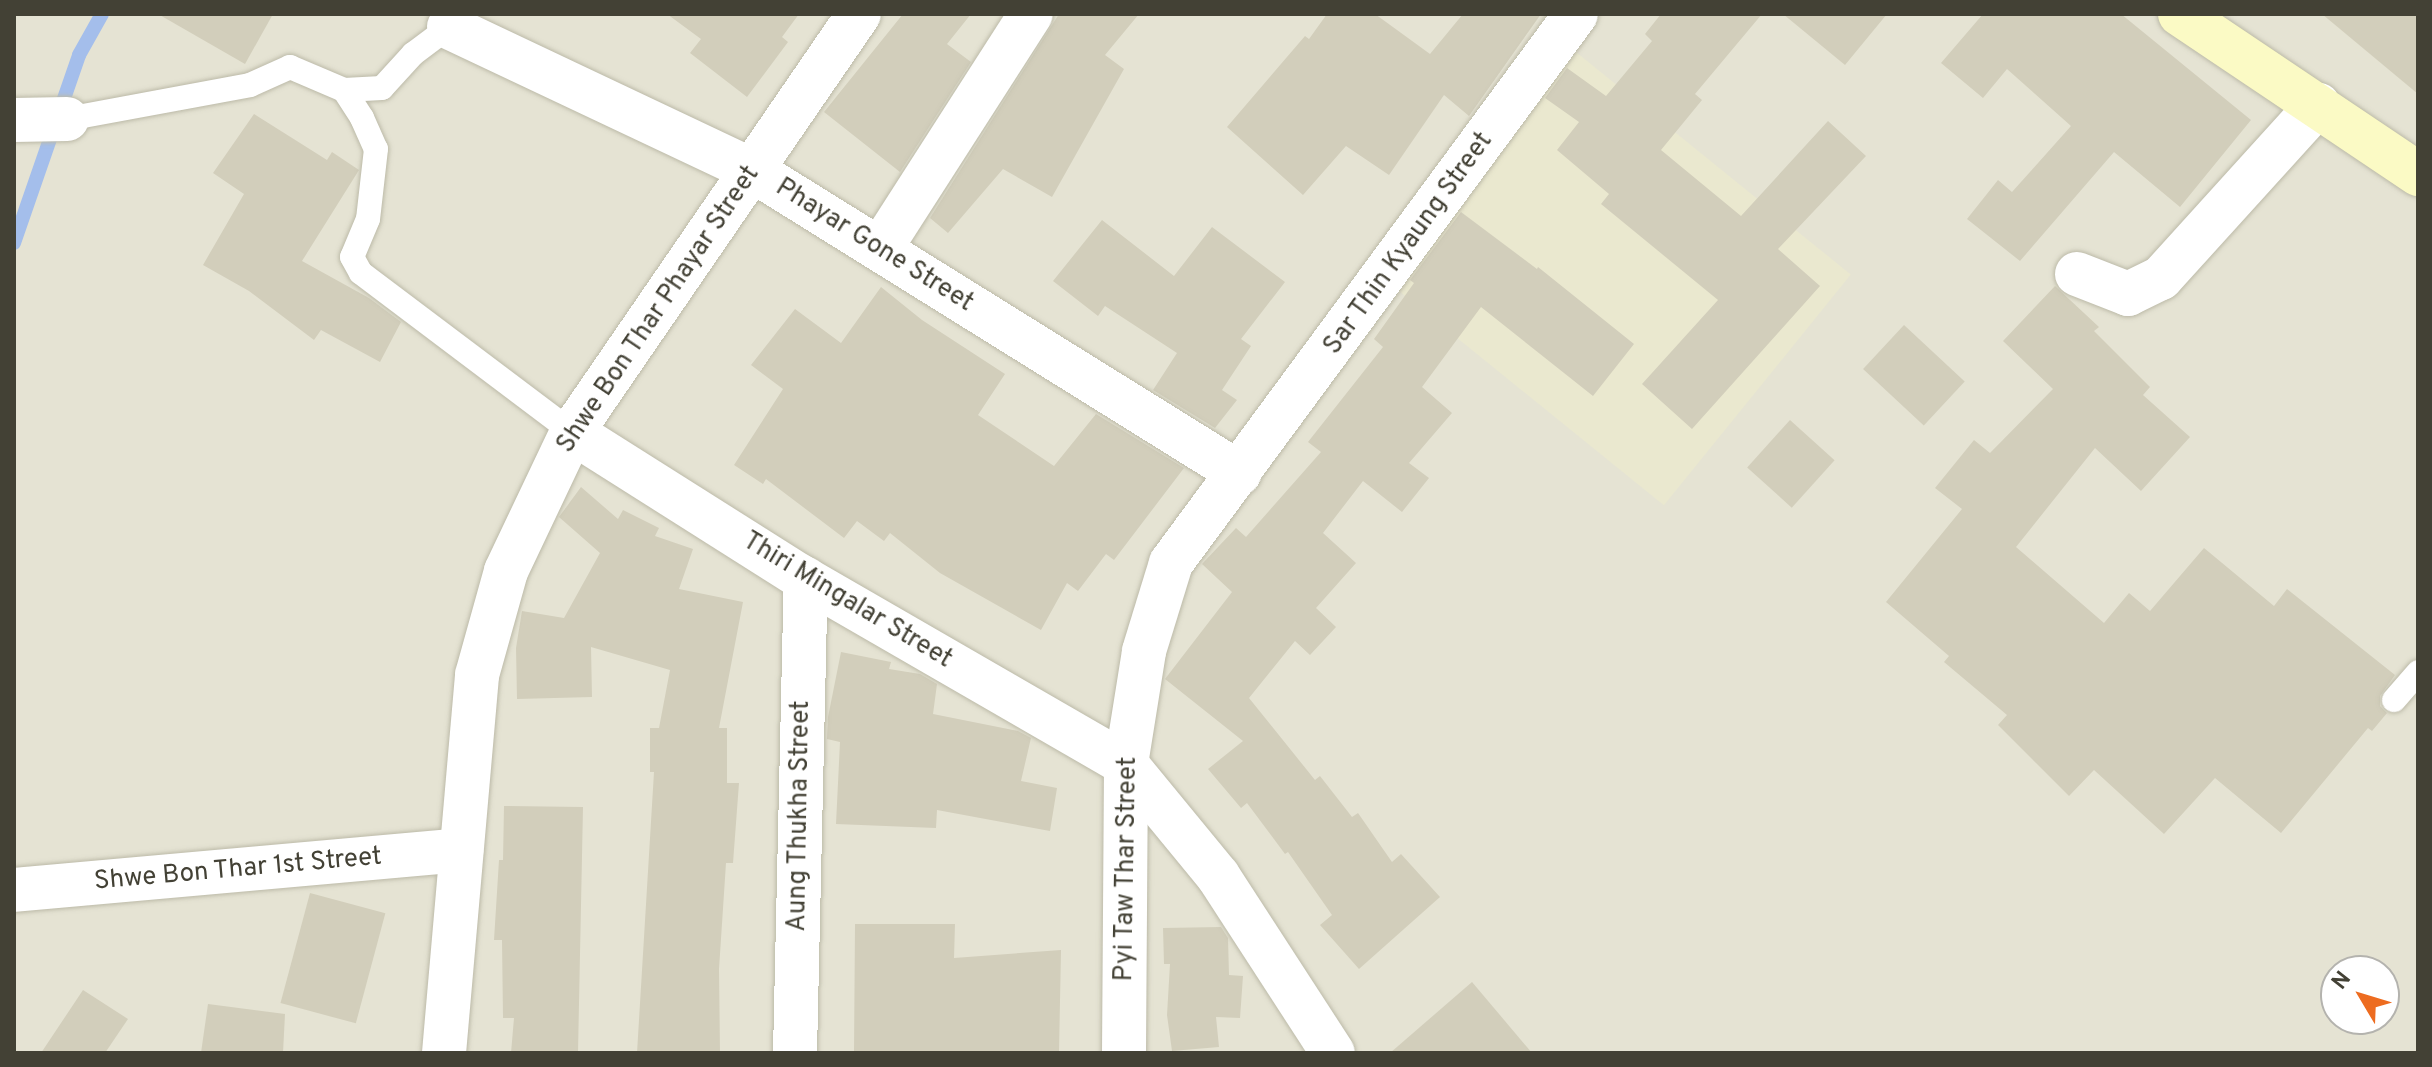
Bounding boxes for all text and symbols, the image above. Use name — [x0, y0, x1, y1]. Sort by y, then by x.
street label: Sar Thin Kyaung Street — [1318, 126, 1500, 362]
street label: Shwe Bon Thar Phayar Street — [551, 160, 767, 460]
street label: Phayar Gone Street — [769, 173, 979, 319]
street label: Thiri Mingalar Street — [737, 526, 957, 676]
street label: Aung Thukha Street — [782, 699, 818, 933]
street label: Pyi Taw Thar Street — [1109, 755, 1145, 983]
street label: Shwe Bon Thar 1st Street — [92, 842, 384, 898]
north arrow — [2320, 955, 2400, 1035]
text: N — [2327, 967, 2358, 996]

